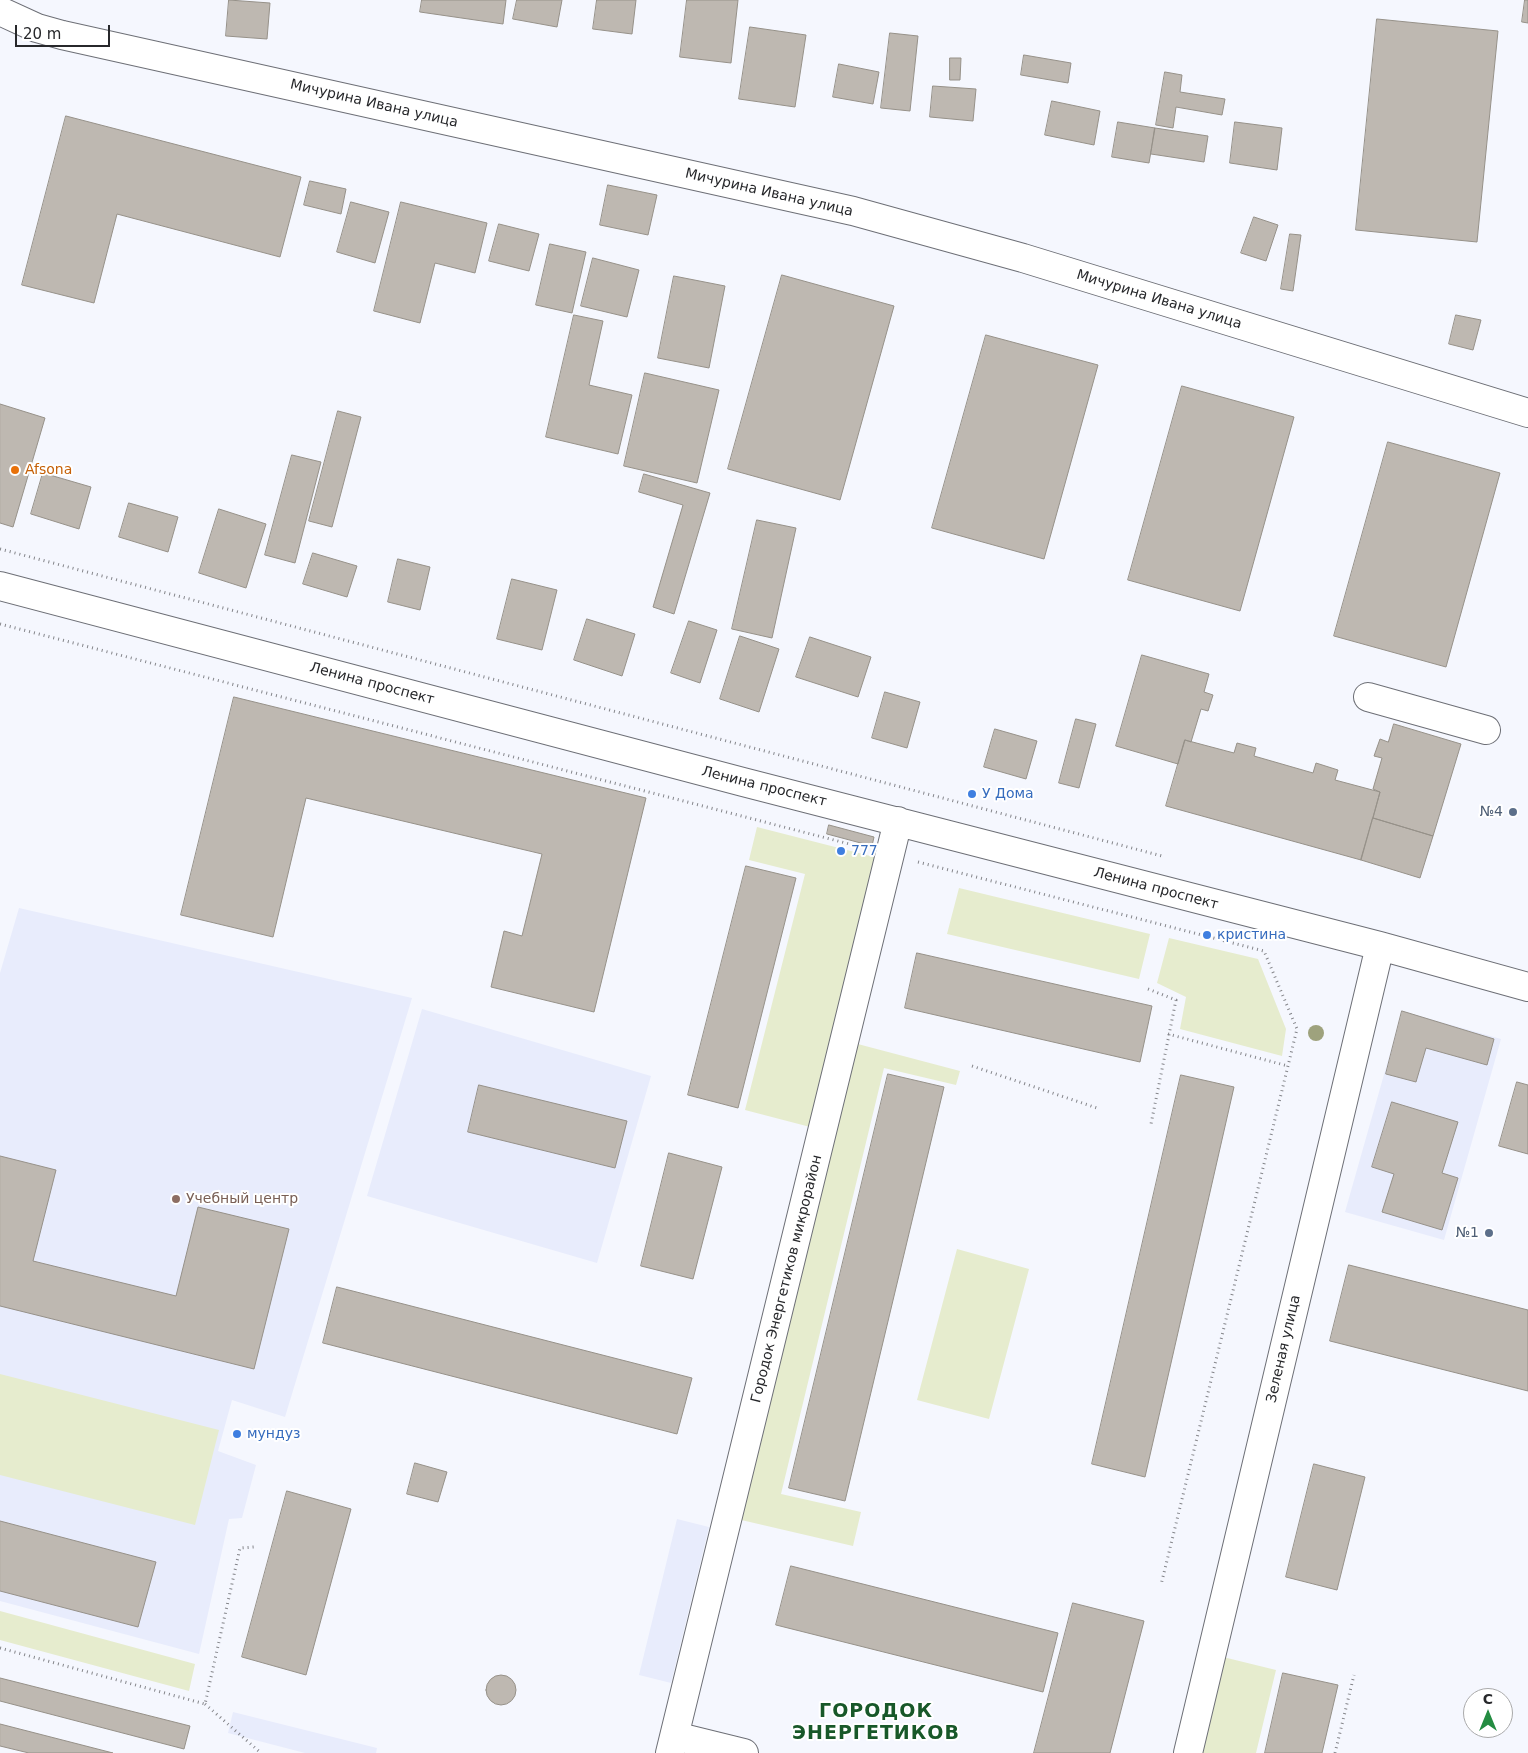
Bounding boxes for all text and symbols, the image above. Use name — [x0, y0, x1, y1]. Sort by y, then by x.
scale bar — [18, 15, 112, 47]
text: 20 m — [23, 25, 61, 43]
street label: Мичурина Ивана улица — [288, 76, 460, 132]
street label: Мичурина Ивана улица — [683, 165, 855, 221]
street label: Мичурина Ивана улица — [1074, 267, 1244, 333]
place label: Afsona — [25, 462, 72, 478]
marker: Afsona — [9, 464, 21, 476]
street label: Ленина проспект — [308, 659, 436, 709]
street label: Ленина проспект — [700, 763, 828, 811]
place label: У Дома — [982, 786, 1034, 802]
marker: У Дома — [966, 788, 978, 800]
place label: №4 — [1480, 804, 1503, 820]
marker: №4 — [1507, 806, 1519, 818]
place label: 777 — [851, 843, 878, 859]
marker: 777 — [835, 845, 847, 857]
street label: Ленина проспект — [1092, 864, 1220, 914]
place label: кристина — [1217, 927, 1286, 943]
marker: кристина — [1201, 929, 1213, 941]
street label: Городок Энергетиков микрорайон — [748, 1153, 826, 1405]
place label: Учебный центр — [186, 1191, 298, 1207]
marker: Учебный центр — [170, 1193, 182, 1205]
place label: №1 — [1456, 1225, 1479, 1241]
marker: №1 — [1483, 1227, 1495, 1239]
street label: Зеленая улица — [1263, 1293, 1305, 1405]
place label: мундуз — [247, 1426, 300, 1442]
marker: мундуз — [231, 1428, 243, 1440]
north arrow — [1463, 1688, 1513, 1738]
text: С — [1483, 1691, 1493, 1707]
district label: ГОРОДОК ЭНЕРГЕТИКОВ — [791, 1701, 961, 1745]

